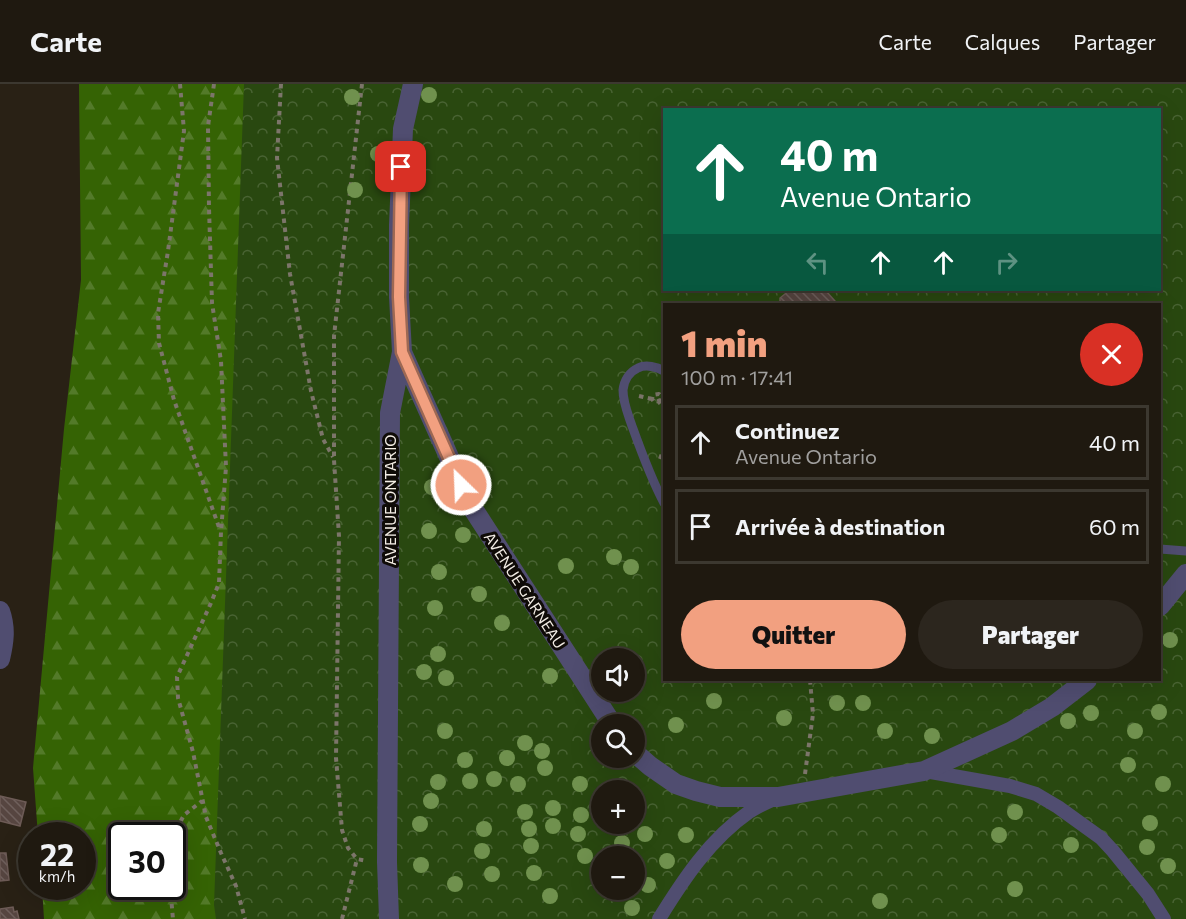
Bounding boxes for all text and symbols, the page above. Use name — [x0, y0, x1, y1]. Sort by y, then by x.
text: Carte — [30, 24, 102, 58]
text: Carte — [879, 29, 932, 54]
text: Calques — [965, 29, 1040, 54]
text: Partager — [1073, 29, 1156, 54]
text: 40 m — [780, 128, 878, 180]
icon: ahead — [681, 132, 759, 210]
pin — [375, 141, 426, 192]
icon: arrive — [384, 150, 417, 183]
text: Avenue Ontario — [780, 180, 972, 213]
icon: left — [801, 246, 834, 279]
icon: ahead — [864, 246, 897, 279]
icon: ahead — [927, 246, 960, 279]
icon: right — [990, 246, 1023, 279]
text: 1 min — [681, 320, 767, 364]
button: close — [1080, 323, 1143, 386]
text: 100 m · 17:41 — [681, 365, 793, 389]
text: Continuez — [735, 417, 840, 444]
icon: ahead — [684, 426, 717, 459]
text: 40 m — [1089, 429, 1140, 456]
street label: AVENUE ONTARIO — [381, 434, 399, 566]
text: Avenue Ontario — [735, 444, 877, 468]
position arrow — [429, 453, 493, 517]
icon: arrive — [684, 510, 717, 543]
text: Arrivée à destination — [735, 513, 945, 540]
text: 60 m — [1089, 513, 1140, 540]
street label: AVENUE GARNEAU — [481, 529, 569, 651]
button: Quitter — [681, 600, 906, 669]
button: Partager — [918, 600, 1143, 669]
map controls — [591, 648, 645, 900]
button: sound — [591, 648, 645, 702]
button: search — [591, 714, 645, 768]
button: + — [591, 780, 645, 834]
speed limit sign: 30 — [108, 822, 186, 900]
text: 22 — [40, 835, 74, 872]
button: − — [591, 846, 645, 900]
text: km/h — [39, 867, 75, 885]

